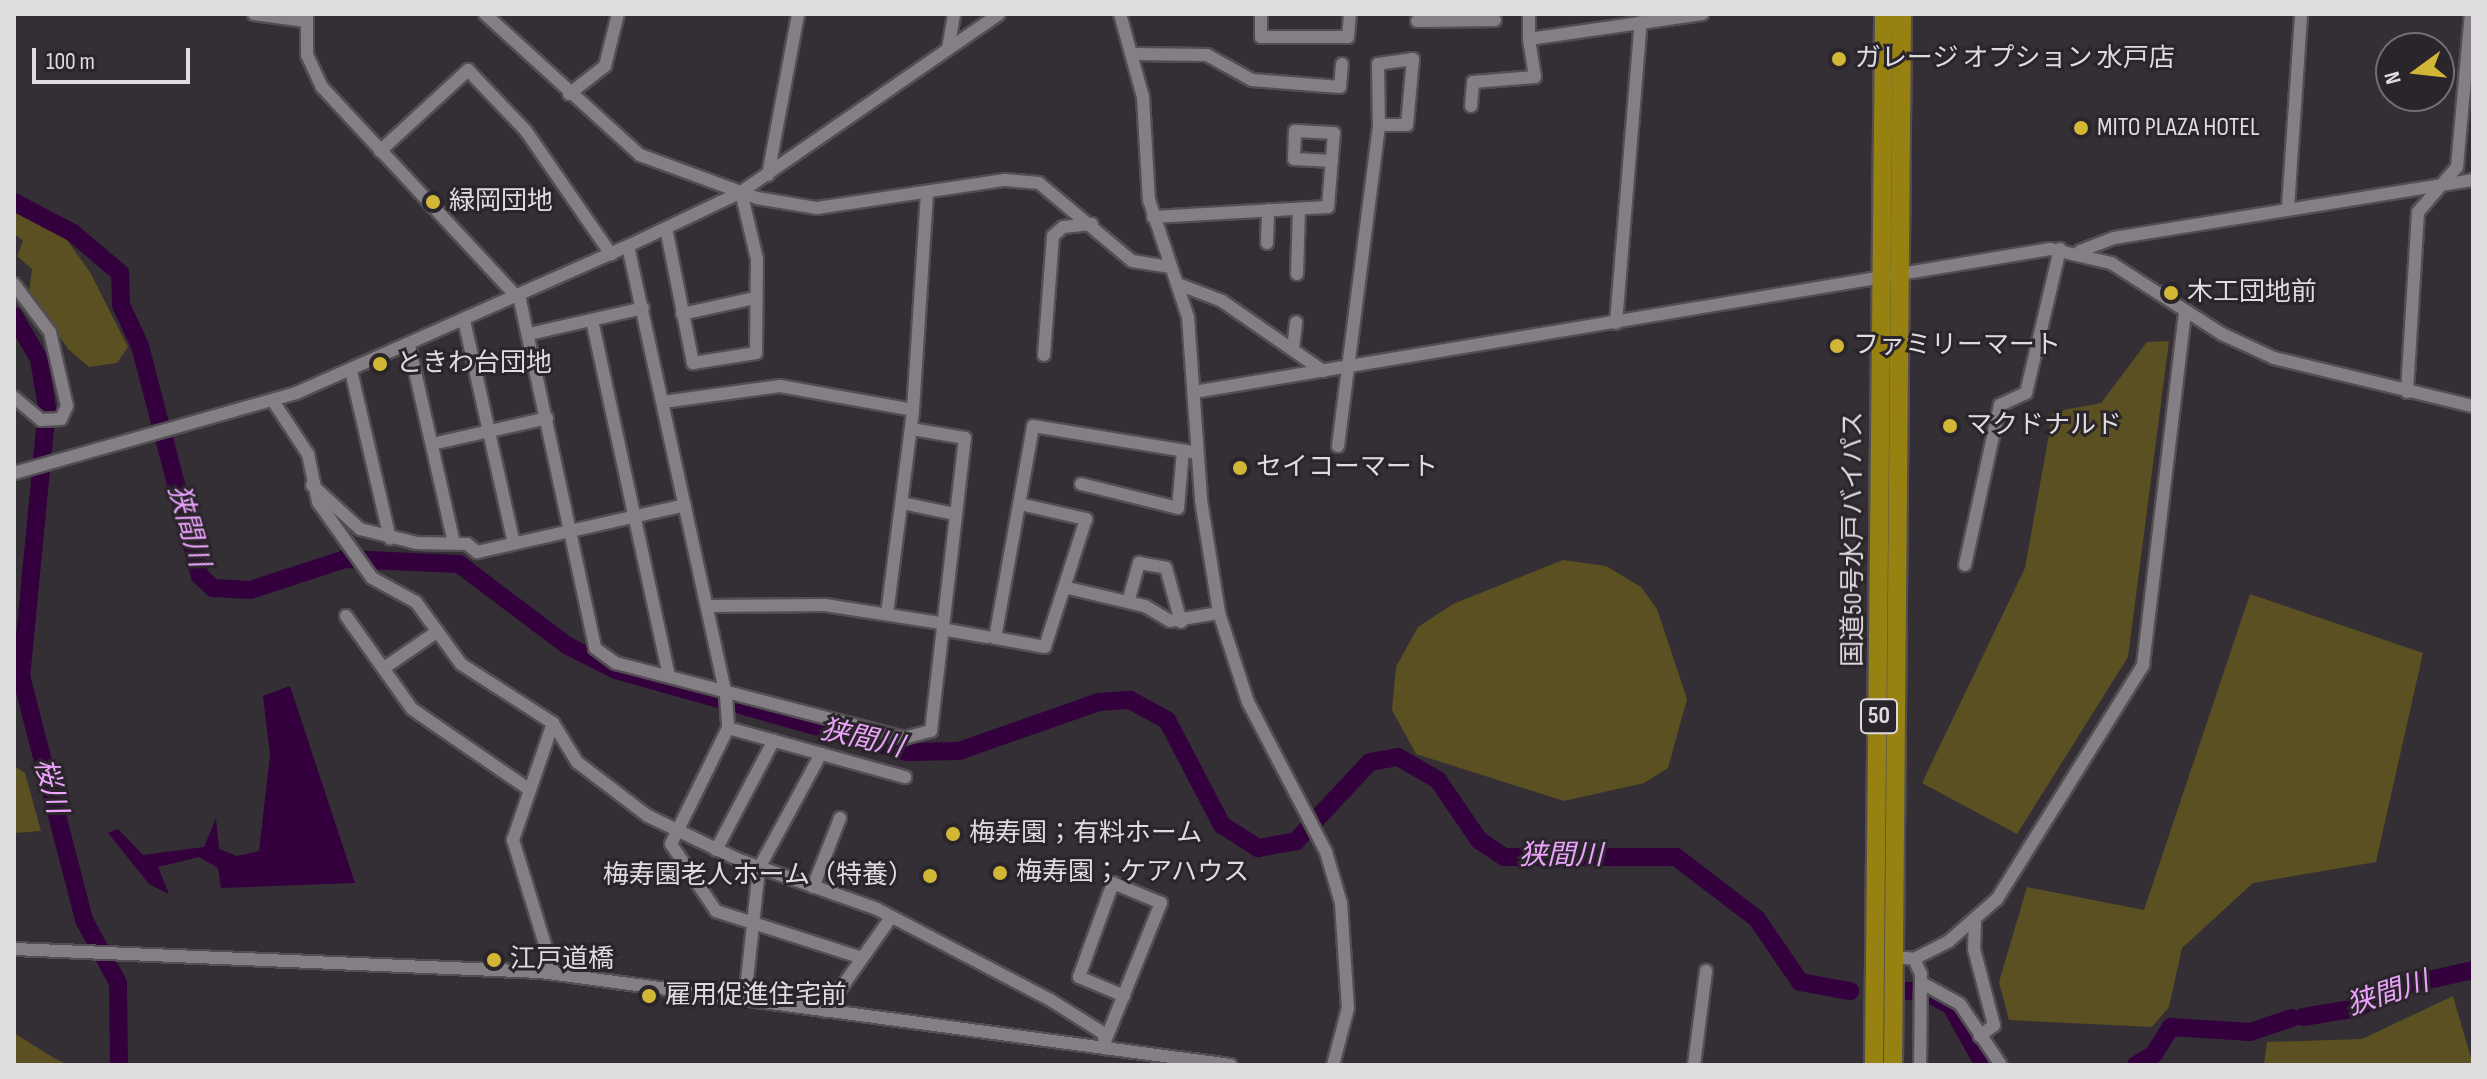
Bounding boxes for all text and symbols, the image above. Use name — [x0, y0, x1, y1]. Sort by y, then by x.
scale bar — [36, 32, 194, 82]
north arrow — [2375, 32, 2455, 112]
place label: ガレージ オプション 水戸店 — [1855, 43, 2175, 75]
text: 100 m — [46, 47, 95, 76]
marker: ガレージ オプション 水戸店 — [1830, 50, 1848, 68]
text: N — [2379, 69, 2408, 87]
place label: MITO PLAZA HOTEL — [2097, 112, 2260, 144]
marker: MITO PLAZA HOTEL — [2072, 119, 2090, 137]
place label: 緑岡団地 — [449, 186, 553, 218]
marker: 緑岡団地 — [424, 193, 442, 211]
place label: 木工団地前 — [2187, 277, 2317, 309]
marker: 木工団地前 — [2162, 284, 2180, 302]
place label: ファミリーマート — [1853, 330, 2061, 362]
marker: ファミリーマート — [1828, 337, 1846, 355]
place label: ときわ台団地 — [396, 348, 552, 380]
marker: ときわ台団地 — [371, 355, 389, 373]
place label: マクドナルド — [1966, 410, 2122, 442]
street label: 国道50号水戸バイパス — [1838, 411, 1870, 667]
marker: マクドナルド — [1941, 417, 1959, 435]
place label: セイコーマート — [1256, 452, 1438, 484]
marker: セイコーマート — [1231, 459, 1249, 477]
water label: 狭間川 — [160, 481, 216, 571]
road number: 50 — [1859, 696, 1899, 736]
water label: 狭間川 — [817, 713, 907, 765]
water label: 桜川 — [27, 755, 73, 817]
place label: 梅寿園；有料ホーム — [969, 818, 1203, 850]
marker: 梅寿園；有料ホーム — [944, 825, 962, 843]
water label: 狭間川 — [1519, 839, 1603, 873]
place label: 梅寿園；ケアハウス — [1016, 857, 1250, 889]
place label: 梅寿園老人ホーム（特養） — [602, 860, 914, 892]
marker: 梅寿園；ケアハウス — [991, 864, 1009, 882]
marker: 梅寿園老人ホーム（特養） — [921, 867, 939, 885]
place label: 江戸道橋 — [510, 944, 614, 976]
marker: 江戸道橋 — [485, 951, 503, 969]
water label: 狭間川 — [2343, 965, 2433, 1023]
place label: 雇用促進住宅前 — [665, 980, 847, 1012]
marker: 雇用促進住宅前 — [640, 987, 658, 1005]

